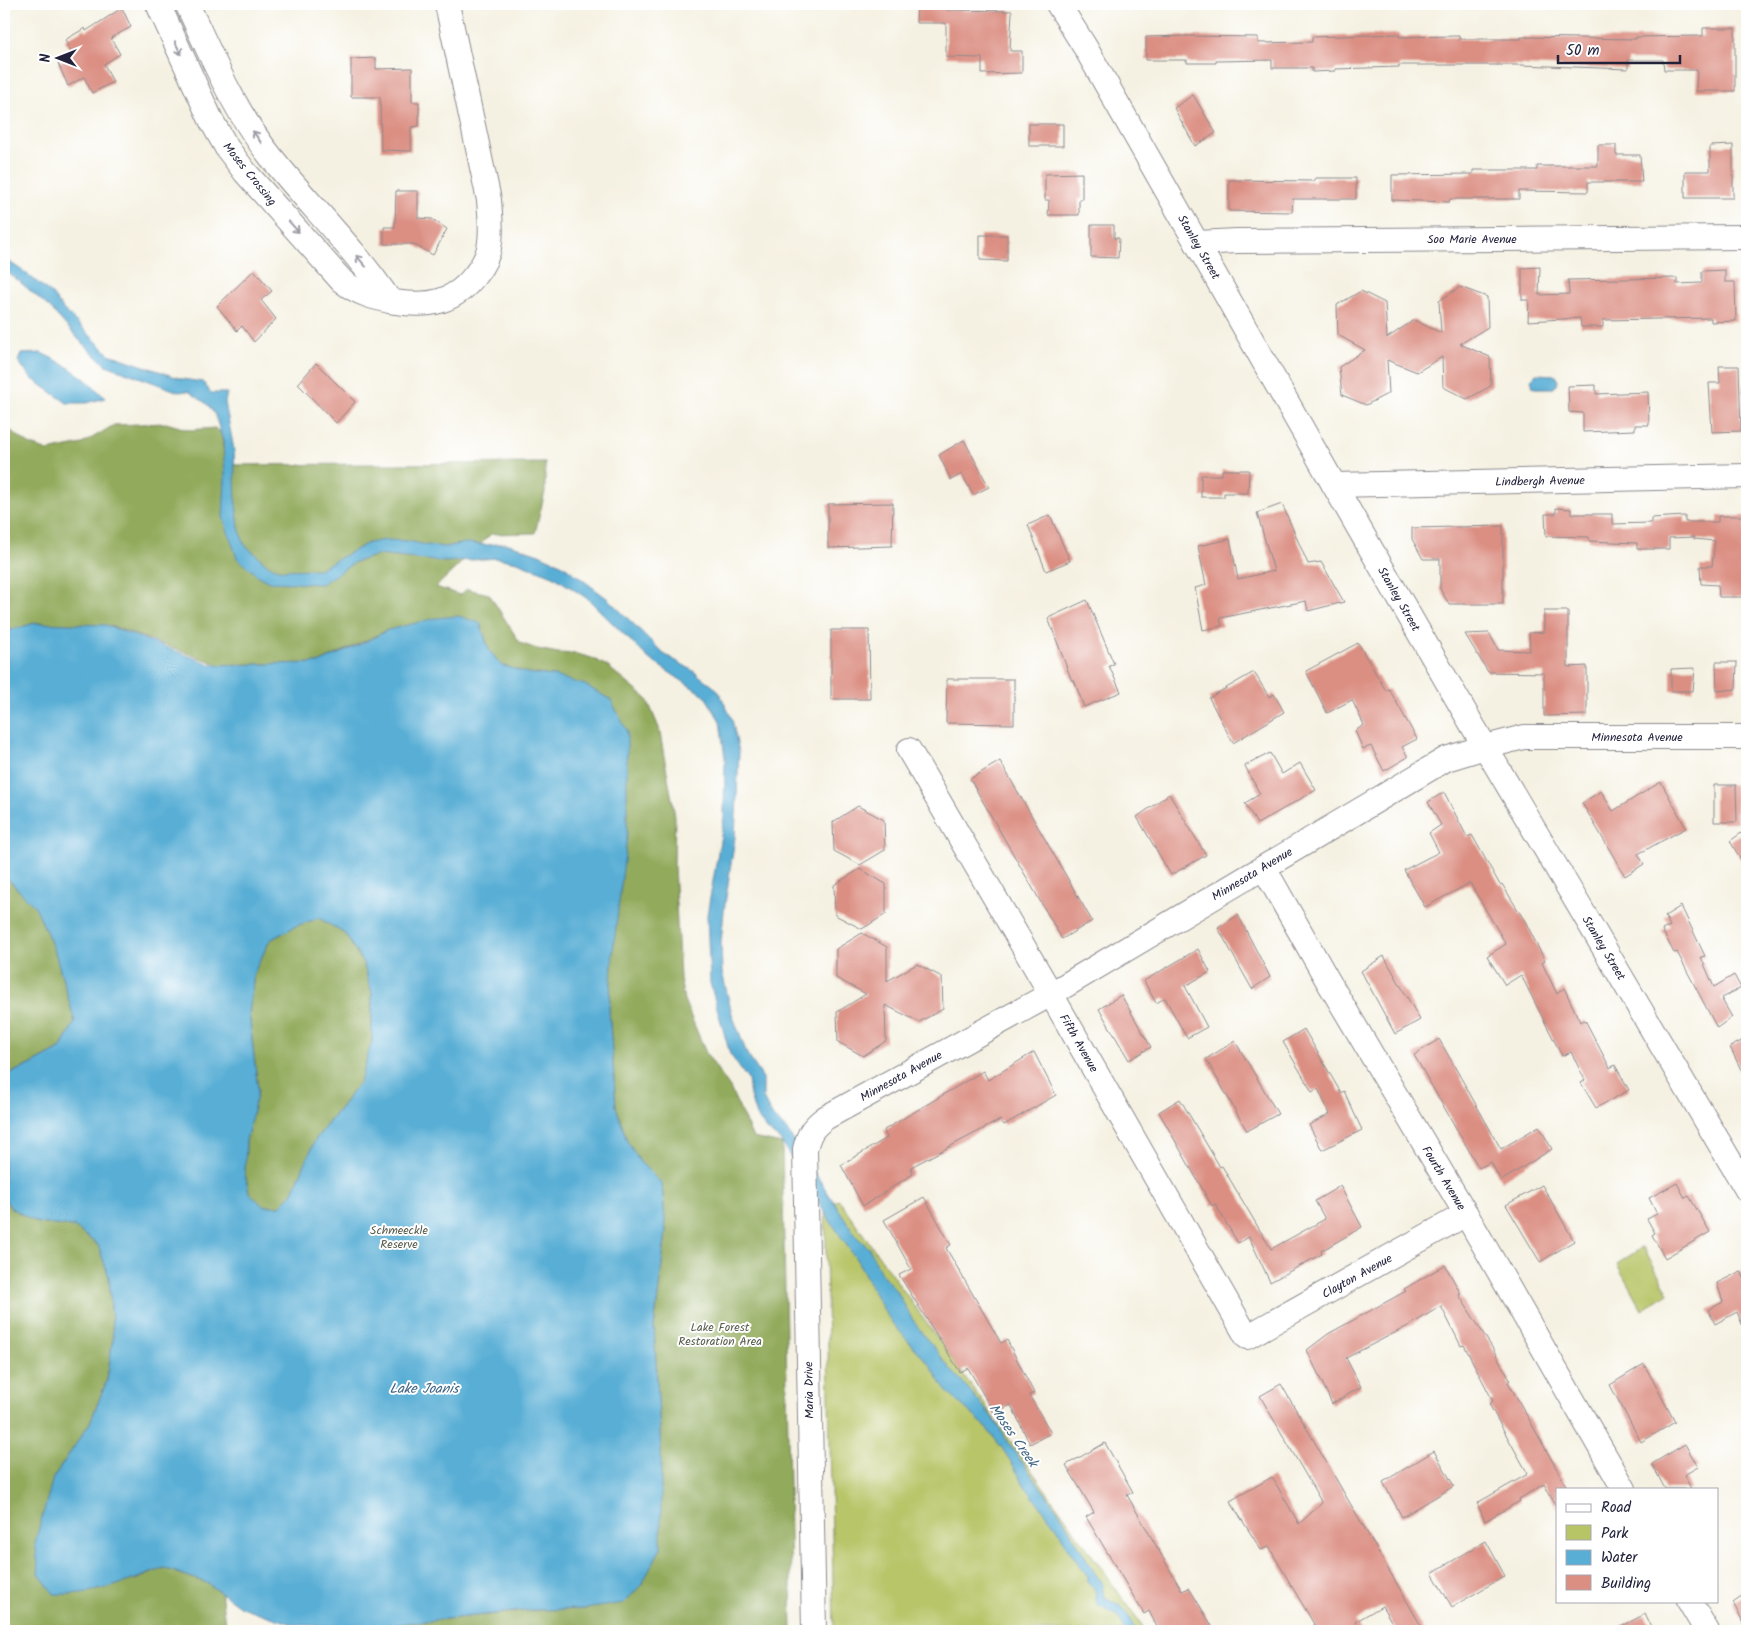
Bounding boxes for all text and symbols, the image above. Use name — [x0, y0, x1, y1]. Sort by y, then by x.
north arrow — [32, 32, 82, 82]
scale bar — [1558, 32, 1681, 64]
text: 50 m — [1566, 39, 1600, 63]
one-way arrow — [174, 40, 183, 55]
text: N — [35, 53, 57, 62]
one-way arrow — [251, 131, 262, 144]
street label: Moses Crossing — [218, 138, 281, 210]
street label: Stanley Street — [1172, 211, 1225, 284]
one-way arrow — [288, 220, 300, 233]
street label: Soo Marie Avenue — [1427, 230, 1517, 249]
one-way arrow — [355, 255, 367, 268]
street label: Lindbergh Avenue — [1495, 471, 1586, 492]
street label: Stanley Street — [1372, 563, 1425, 636]
street label: Minnesota Avenue — [1591, 728, 1683, 747]
street label: Minnesota Avenue — [1208, 842, 1297, 906]
street label: Stanley Street — [1577, 912, 1631, 984]
street label: Fifth Avenue — [1054, 1010, 1103, 1077]
street label: Minnesota Avenue — [857, 1046, 946, 1107]
street label: Fourth Avenue — [1417, 1142, 1471, 1215]
park label: Schmeeckle Reserve — [370, 1221, 428, 1254]
street label: Clayton Avenue — [1319, 1249, 1396, 1304]
park label: Lake Forest Restoration Area — [678, 1318, 762, 1351]
street label: Maria Drive — [799, 1361, 819, 1419]
water label: Lake Joanis — [390, 1378, 460, 1400]
water label: Moses Creek — [983, 1399, 1045, 1474]
legend — [1556, 1488, 1718, 1602]
text: Road — [1601, 1496, 1632, 1520]
text: Park — [1601, 1522, 1629, 1546]
text: Water — [1601, 1546, 1638, 1570]
text: Building — [1601, 1572, 1651, 1596]

